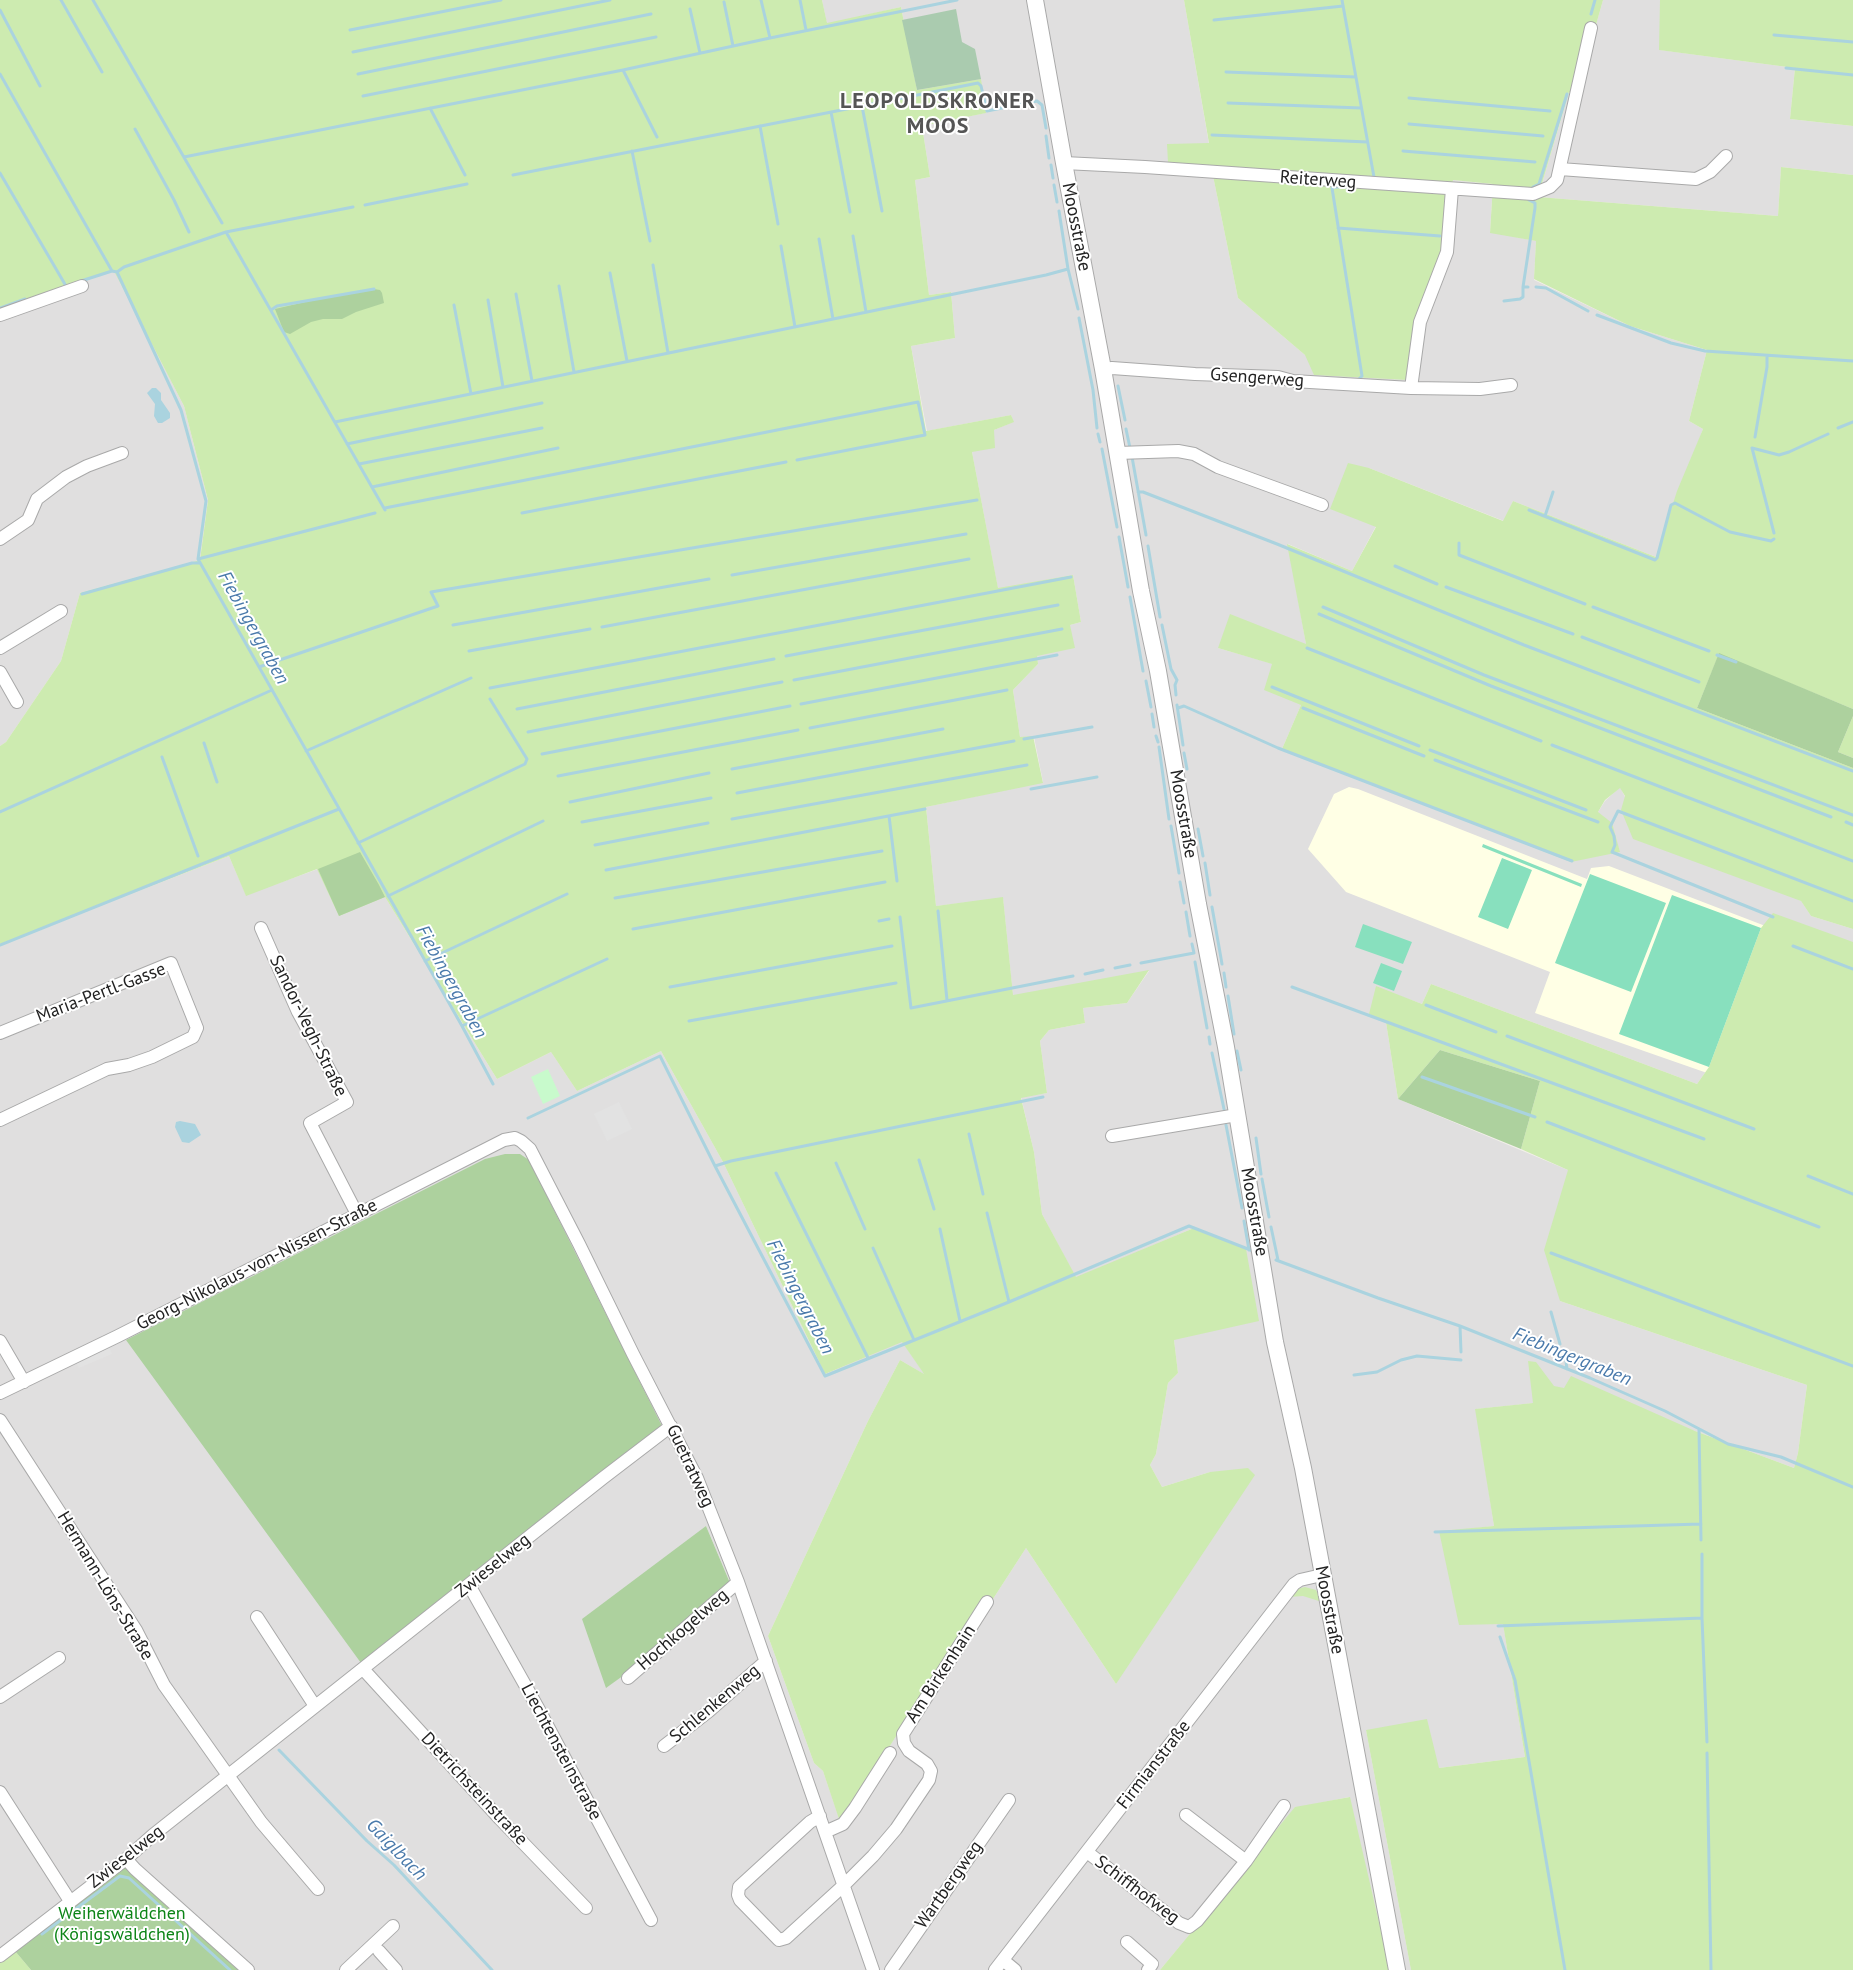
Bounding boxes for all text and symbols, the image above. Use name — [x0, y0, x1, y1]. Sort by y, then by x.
district label: LEOPOLDSKRONER MOOS — [838, 89, 1038, 140]
street label: Reiterweg — [1279, 167, 1357, 193]
street label: Moosstraße — [1057, 181, 1095, 273]
street label: Gsengerweg — [1209, 364, 1305, 392]
water label: Fiebingergraben — [212, 567, 294, 689]
street label: Moosstraße — [1165, 768, 1201, 860]
water label: Fiebingergraben — [410, 921, 492, 1043]
street label: Sandor-Vegh-Straße — [264, 952, 352, 1100]
street label: Maria-Pertl-Gasse — [33, 958, 169, 1028]
street label: Moosstraße — [1236, 1166, 1272, 1258]
street label: Georg-Nikolaus-von-Nissen-Straße — [133, 1195, 381, 1335]
water label: Fiebingergraben — [761, 1236, 839, 1358]
water label: Fiebingergraben — [1509, 1323, 1635, 1391]
street label: Guetratweg — [661, 1421, 719, 1511]
street label: Hermann-Löns-Straße — [52, 1508, 158, 1664]
street label: Zwieselweg — [451, 1529, 535, 1603]
street label: Moosstraße — [1310, 1564, 1348, 1656]
street label: Hochkogelweg — [633, 1585, 733, 1675]
street label: Am Birkenhain — [901, 1621, 981, 1727]
street label: Schlenkenweg — [666, 1660, 764, 1748]
street label: Liechtensteinstraße — [516, 1680, 606, 1824]
street label: Firmianstraße — [1113, 1716, 1195, 1814]
street label: Dietrichsteinstraße — [416, 1728, 532, 1850]
water label: Gaiglbach — [361, 1814, 431, 1886]
street label: Zwieselweg — [84, 1821, 168, 1893]
street label: Wartbergweg — [911, 1837, 987, 1933]
street label: Schiffhofweg — [1090, 1851, 1184, 1929]
park label: Weiherwäldchen (Königswäldchen) — [54, 1903, 190, 1946]

